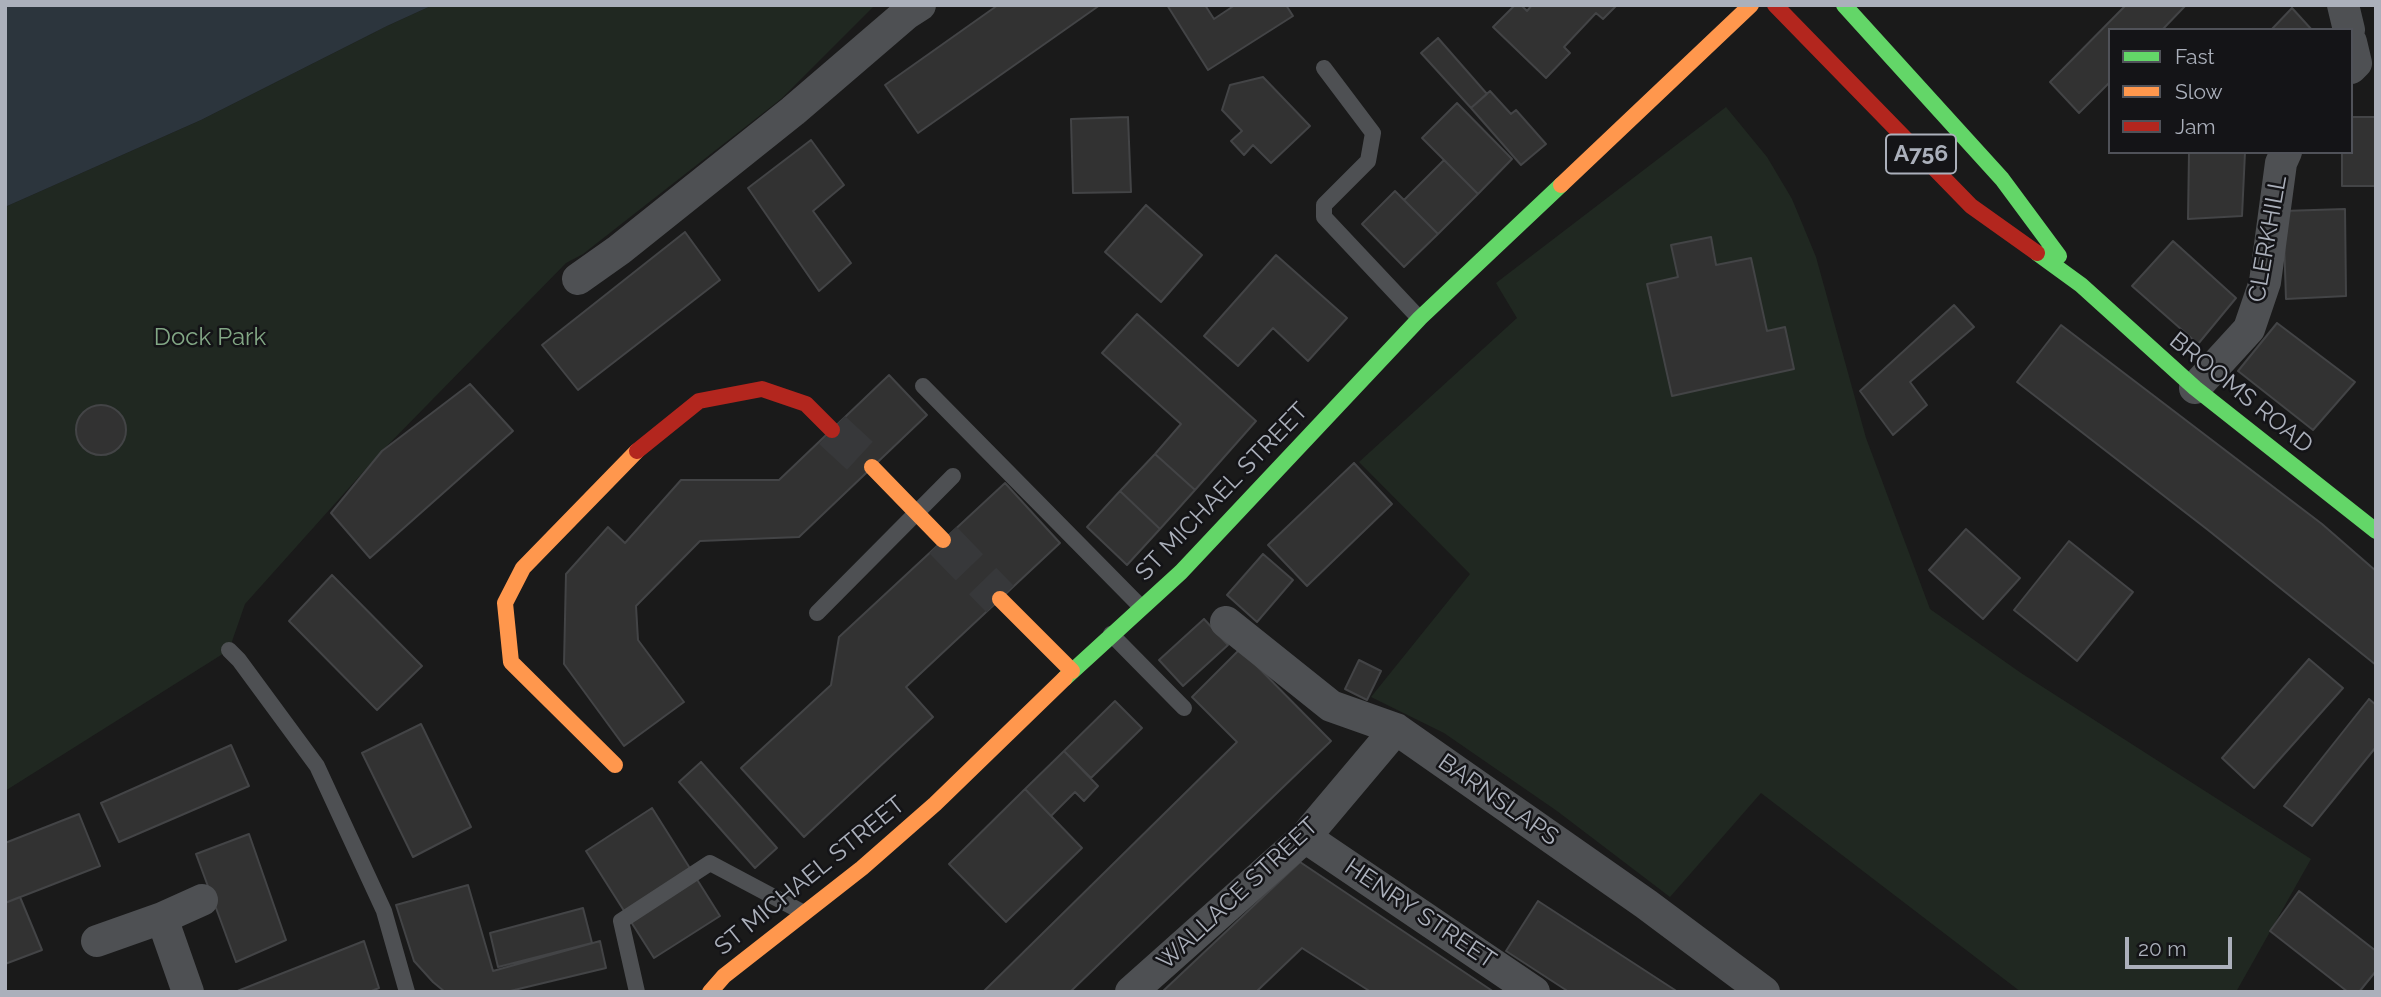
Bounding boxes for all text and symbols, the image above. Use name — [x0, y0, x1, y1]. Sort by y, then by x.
legend — [2108, 28, 2353, 154]
text: Fast — [2175, 44, 2215, 69]
text: Slow — [2175, 79, 2223, 104]
text: Jam — [2175, 114, 2216, 139]
road number: A756 — [1886, 134, 1956, 174]
street label: CLERKHILL — [2243, 174, 2293, 304]
park label: Dock Park — [154, 324, 266, 352]
street label: BROOMS ROAD — [2164, 326, 2318, 460]
street label: ST MICHAEL STREET — [1130, 397, 1314, 587]
street label: BARNSLAPS — [1432, 748, 1564, 852]
street label: ST MICHAEL STREET — [709, 791, 911, 961]
street label: WALLACE STREET — [1152, 812, 1324, 976]
street label: HENRY STREET — [1339, 853, 1501, 975]
scale bar — [2129, 923, 2236, 967]
text: 20 m — [2138, 936, 2186, 961]

